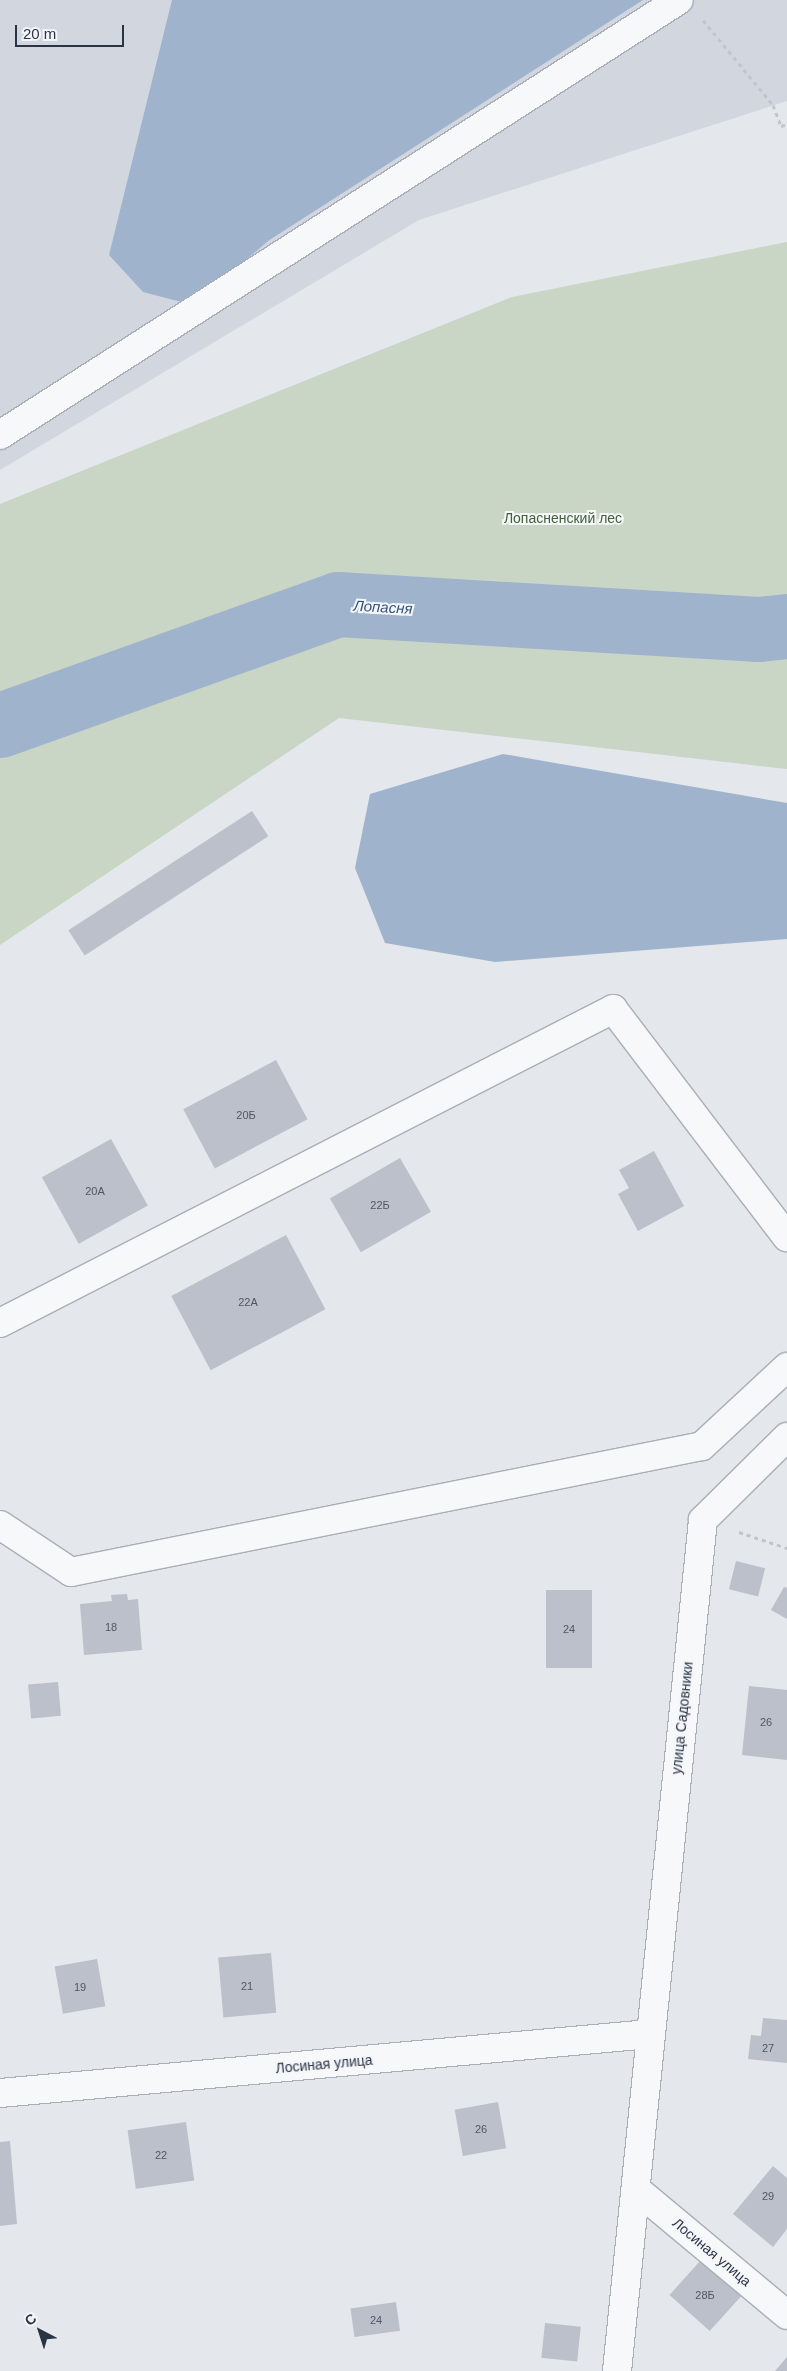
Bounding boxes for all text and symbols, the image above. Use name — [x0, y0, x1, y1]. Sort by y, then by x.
scale bar — [18, 15, 126, 47]
text: 20 m — [23, 25, 56, 42]
park label: Лопасненский лес — [504, 510, 622, 526]
water label: Лопасня — [353, 596, 413, 618]
house number: 20Б — [236, 1108, 256, 1122]
house number: 20А — [85, 1184, 105, 1198]
house number: 22Б — [370, 1198, 390, 1212]
house number: 22А — [238, 1295, 258, 1309]
house number: 18 — [105, 1620, 117, 1634]
house number: 24 — [563, 1622, 575, 1636]
street label: улица Садовники — [668, 1661, 696, 1775]
house number: 26 — [760, 1715, 772, 1729]
house number: 21 — [241, 1979, 253, 1993]
house number: 19 — [74, 1980, 86, 1994]
house number: 27 — [762, 2041, 774, 2055]
street label: Лосиная улица — [275, 2051, 373, 2077]
house number: 26 — [475, 2122, 487, 2136]
house number: 22 — [155, 2148, 167, 2162]
house number: 29 — [762, 2189, 774, 2203]
street label: Лосиная улица — [669, 2214, 755, 2290]
house number: 28Б — [695, 2288, 715, 2302]
north arrow — [15, 2306, 65, 2356]
text: С — [21, 2310, 39, 2329]
house number: 24 — [370, 2313, 382, 2327]

